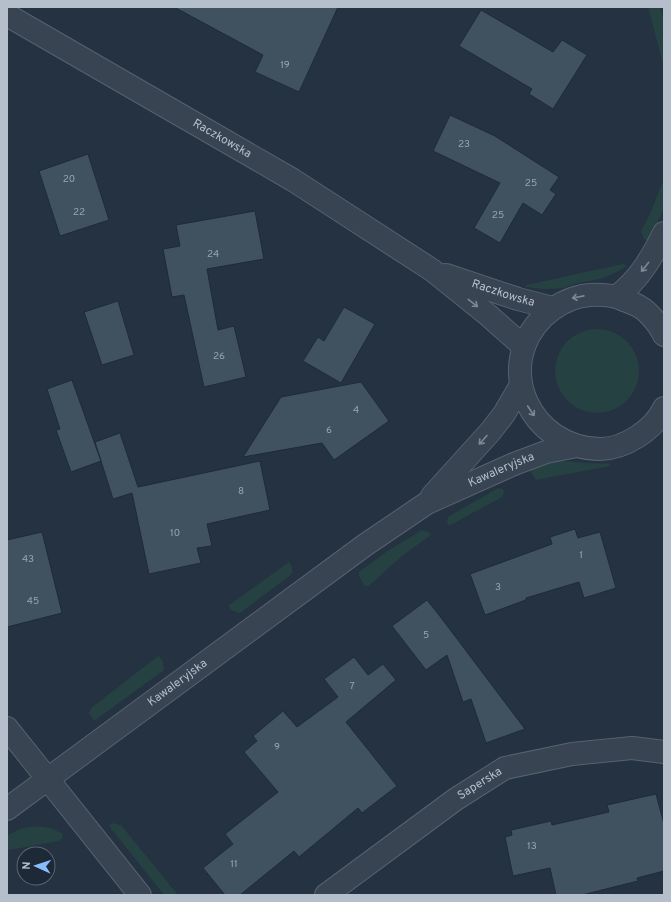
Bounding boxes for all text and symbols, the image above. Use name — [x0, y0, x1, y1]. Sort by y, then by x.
house number: 19 — [280, 59, 290, 72]
street label: Raczkowska — [189, 116, 254, 162]
house number: 23 — [458, 138, 470, 151]
house number: 20 — [63, 173, 75, 186]
house number: 25 — [525, 177, 537, 190]
house number: 22 — [73, 206, 85, 219]
house number: 25 — [492, 209, 504, 222]
house number: 24 — [207, 248, 219, 261]
one-way arrow — [640, 262, 649, 273]
street label: Raczkowska — [469, 276, 536, 311]
one-way arrow — [572, 293, 585, 301]
one-way arrow — [468, 298, 479, 307]
house number: 26 — [213, 350, 225, 363]
house number: 4 — [353, 404, 359, 417]
one-way arrow — [528, 405, 536, 417]
house number: 6 — [326, 424, 332, 437]
one-way arrow — [478, 435, 488, 445]
street label: Kawaleryjska — [466, 449, 537, 492]
house number: 8 — [238, 485, 244, 498]
house number: 10 — [170, 527, 180, 540]
house number: 1 — [579, 549, 583, 562]
house number: 43 — [22, 553, 34, 566]
house number: 3 — [495, 581, 501, 594]
house number: 45 — [27, 595, 39, 608]
house number: 5 — [423, 629, 429, 642]
street label: Kawaleryjska — [144, 656, 211, 711]
house number: 7 — [349, 680, 355, 693]
house number: 9 — [274, 741, 280, 754]
street label: Saperska — [455, 764, 505, 804]
house number: 13 — [527, 840, 537, 853]
north arrow — [16, 846, 56, 886]
house number: 11 — [230, 858, 238, 871]
text: N — [20, 861, 34, 870]

